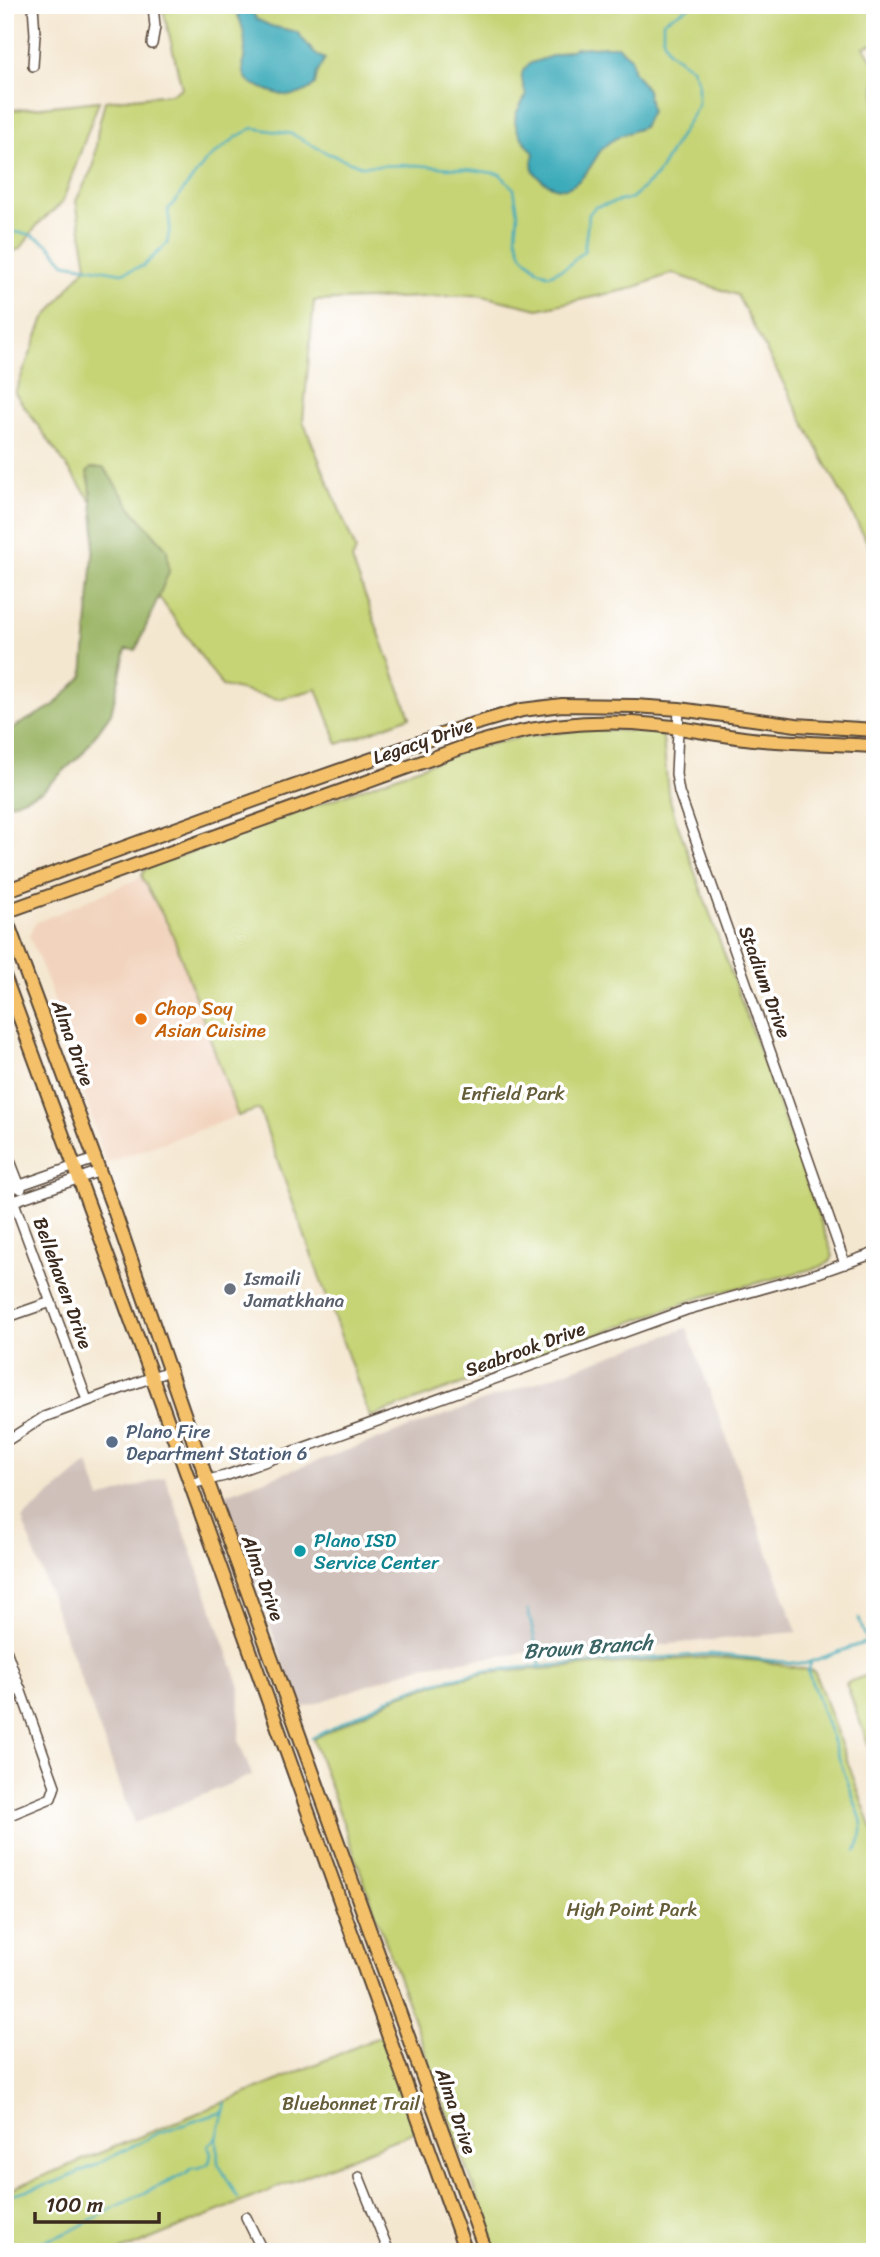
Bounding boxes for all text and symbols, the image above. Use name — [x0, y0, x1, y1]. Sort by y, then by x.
street label: Legacy Drive — [368, 708, 478, 774]
street label: Stadium Drive — [729, 921, 801, 1043]
place label: Chop Soy Asian Cuisine — [154, 992, 266, 1047]
street label: Alma Drive — [42, 994, 104, 1091]
marker: Chop Soy Asian Cuisine — [133, 1011, 149, 1027]
park label: Enfield Park — [461, 1077, 565, 1110]
street label: Bellehaven Drive — [24, 1213, 102, 1353]
place label: Ismaili Jamatkhana — [243, 1262, 345, 1317]
marker: Ismaili Jamatkhana — [222, 1281, 238, 1297]
street label: Seabrook Drive — [460, 1312, 590, 1386]
place label: Plano Fire Department Station 6 — [126, 1415, 308, 1470]
marker: Plano Fire Department Station 6 — [104, 1434, 120, 1450]
place label: Plano ISD Service Center — [314, 1524, 440, 1579]
street label: Alma Drive — [232, 1529, 294, 1626]
marker: Plano ISD Service Center — [292, 1543, 308, 1559]
water label: Brown Branch — [522, 1623, 656, 1670]
park label: High Point Park — [566, 1893, 698, 1926]
street label: Alma Drive — [426, 2062, 486, 2159]
park label: Bluebonnet Trail — [282, 2087, 421, 2120]
scale bar — [35, 2180, 159, 2224]
text: 100 m — [46, 2186, 103, 2224]

